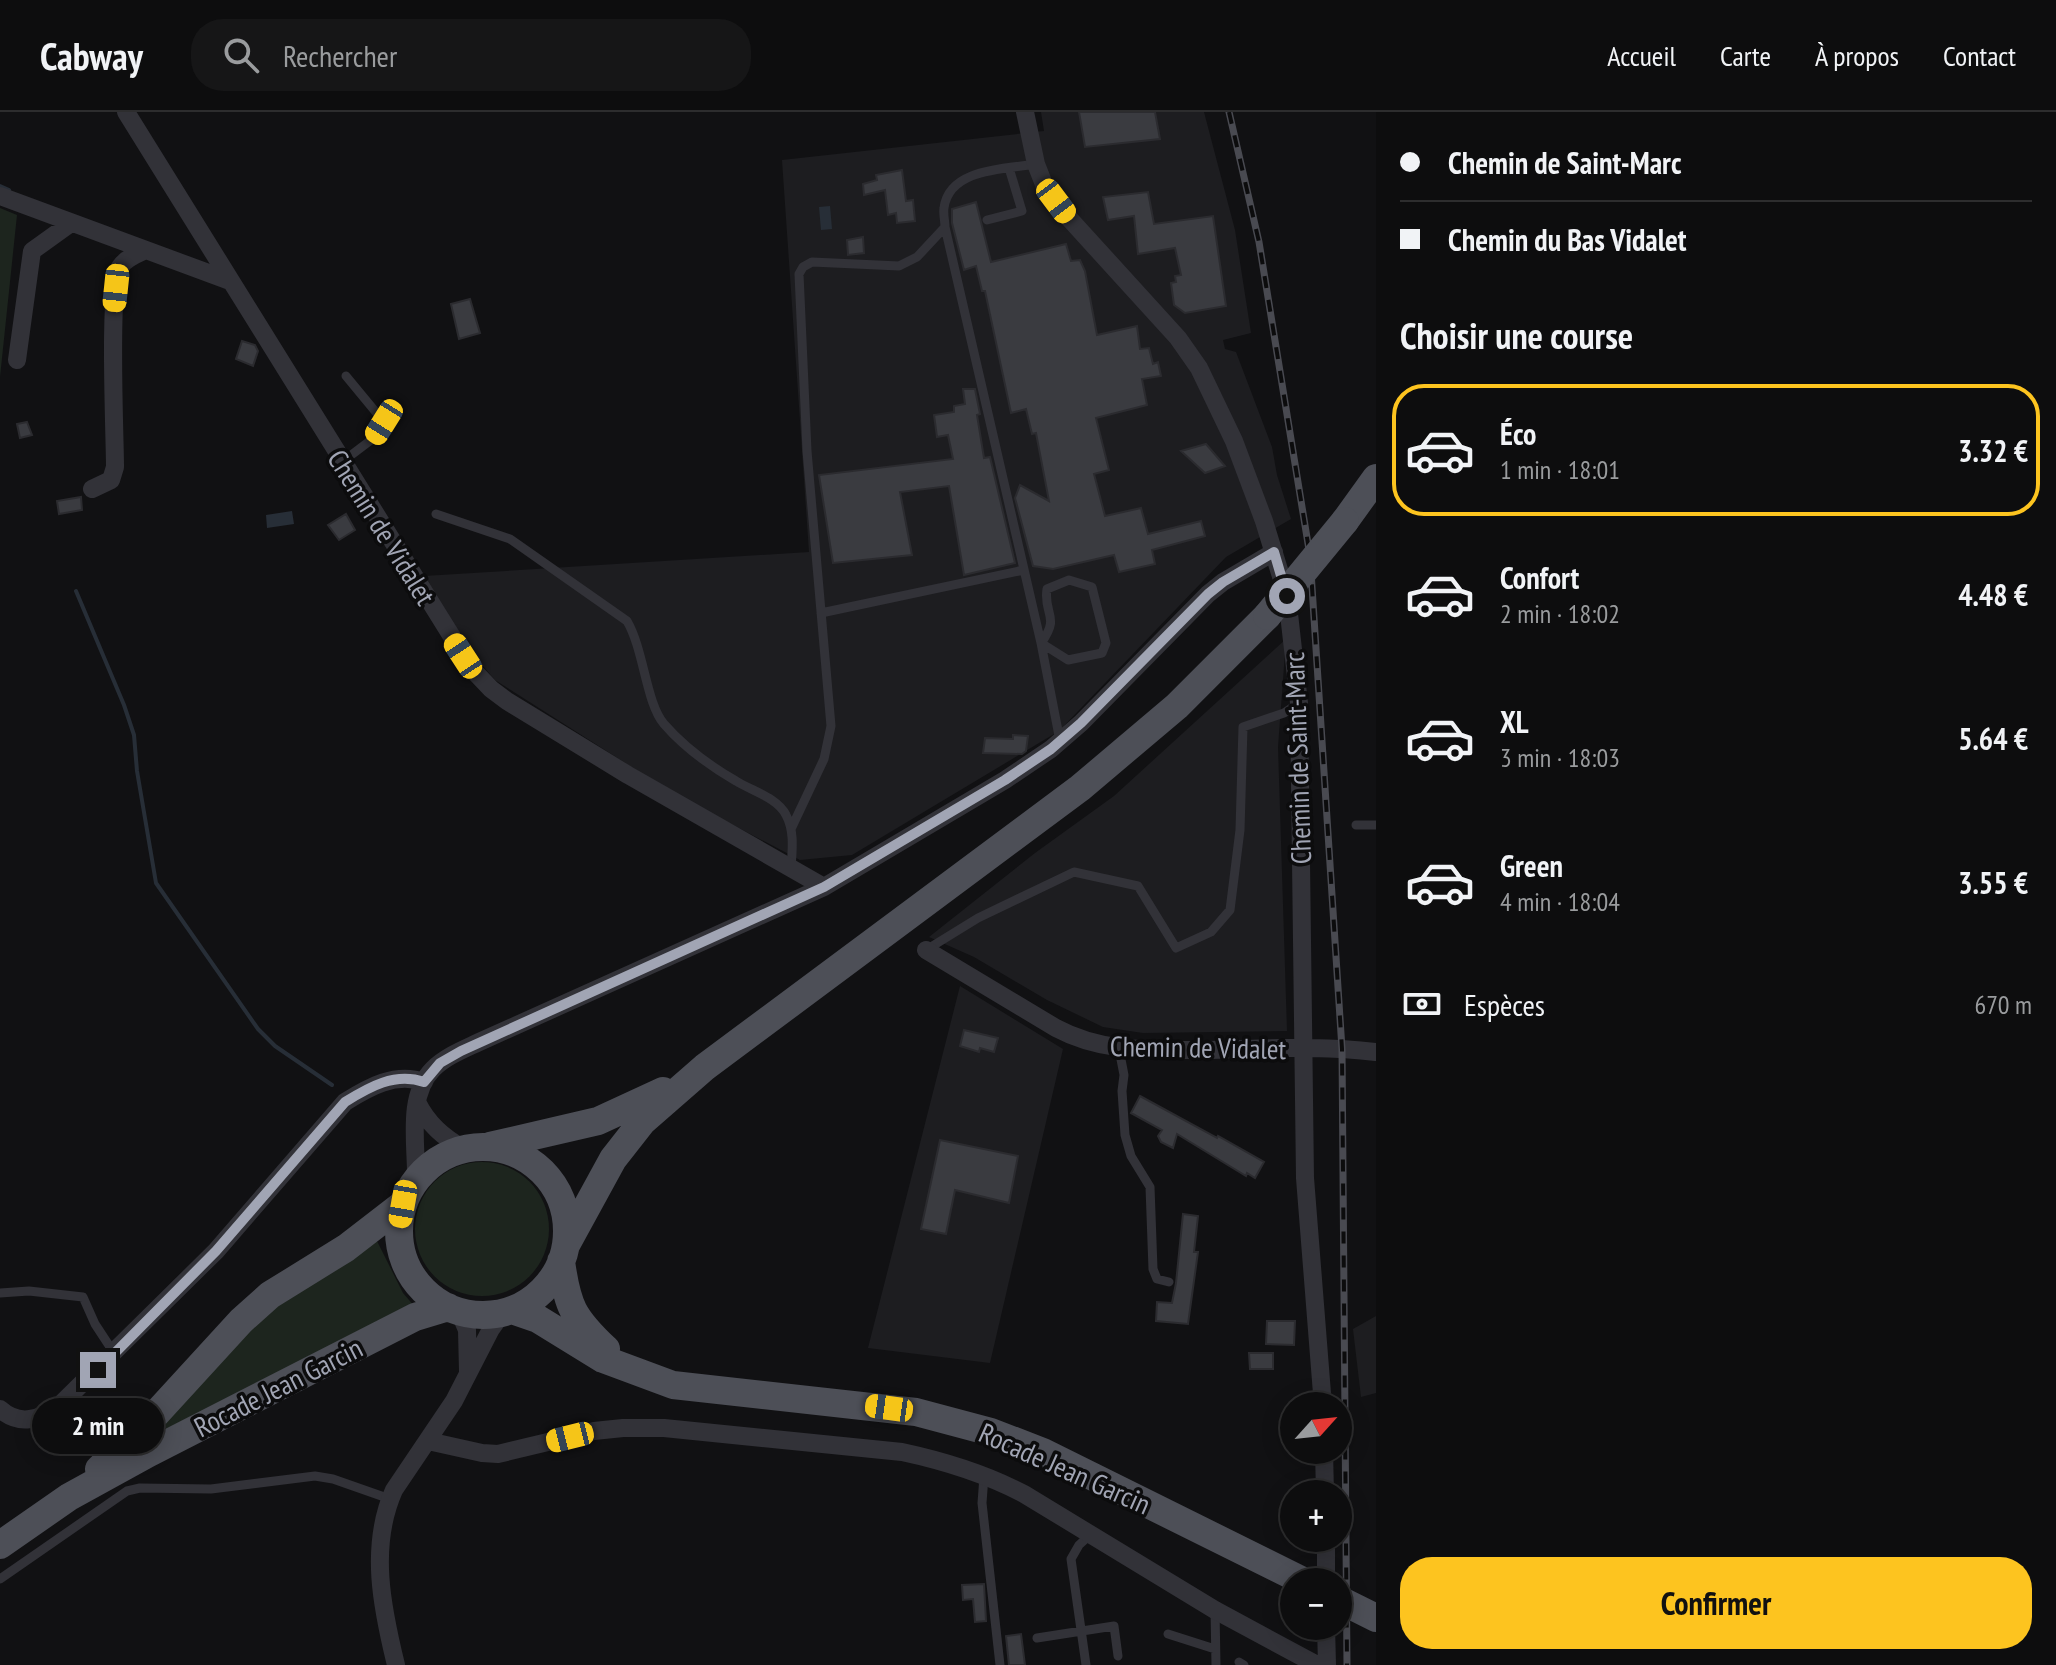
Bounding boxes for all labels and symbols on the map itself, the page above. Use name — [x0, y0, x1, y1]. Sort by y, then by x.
car — [1032, 175, 1080, 227]
car — [102, 263, 130, 313]
car — [361, 395, 407, 449]
street label: Chemin de Vidalet — [320, 442, 445, 612]
route start — [1269, 578, 1305, 614]
car — [440, 629, 486, 683]
street label: Chemin de Saint-Marc — [1275, 651, 1319, 865]
street label: Chemin de Vidalet — [1110, 1027, 1287, 1067]
car — [387, 1178, 419, 1230]
street label: Rocade Jean Garcin — [188, 1329, 368, 1445]
route end — [80, 1352, 116, 1388]
north arrow — [1280, 1392, 1352, 1464]
car — [864, 1393, 914, 1423]
callout: 2 min — [32, 1398, 164, 1454]
street label: Rocade Jean Garcin — [973, 1414, 1157, 1522]
car — [544, 1420, 596, 1454]

